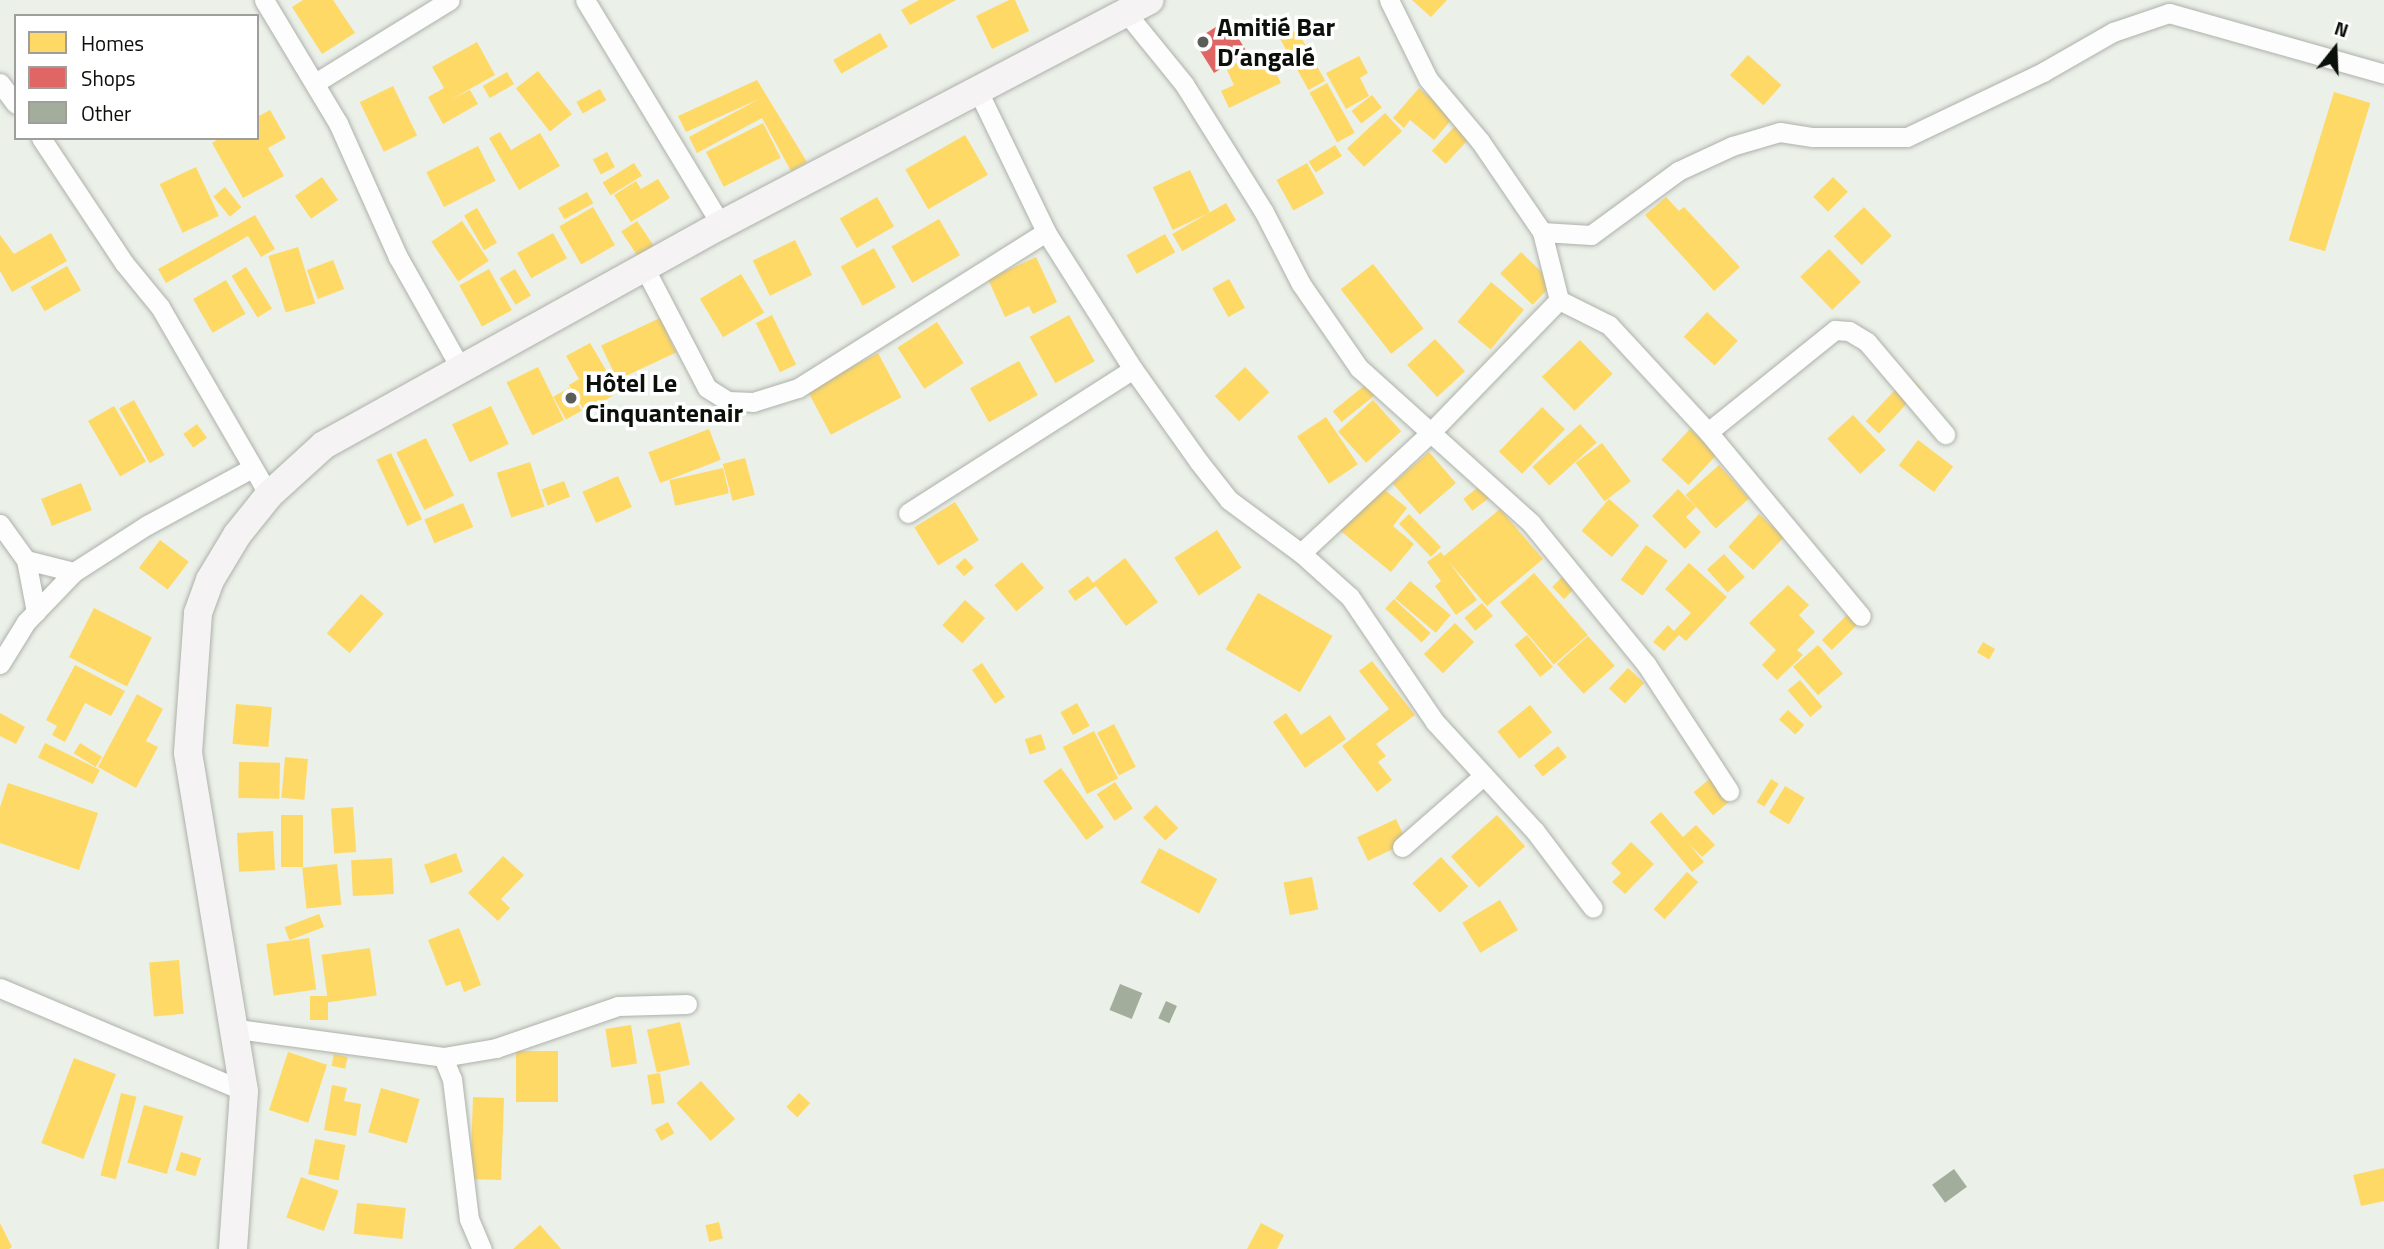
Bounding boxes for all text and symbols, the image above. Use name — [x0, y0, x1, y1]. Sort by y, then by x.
place label: Amitié Bar D’angalé — [1217, 11, 1335, 72]
text: N — [2331, 13, 2352, 44]
legend — [14, 14, 259, 140]
north arrow — [2300, 14, 2370, 84]
text: Homes — [81, 27, 144, 59]
marker: Amitié Bar D’angalé — [1195, 34, 1211, 50]
text: Shops — [81, 62, 136, 94]
text: Other — [81, 97, 131, 129]
place label: Hôtel Le Cinquantenair — [585, 367, 743, 428]
marker: Hôtel Le Cinquantenair — [563, 390, 579, 406]

